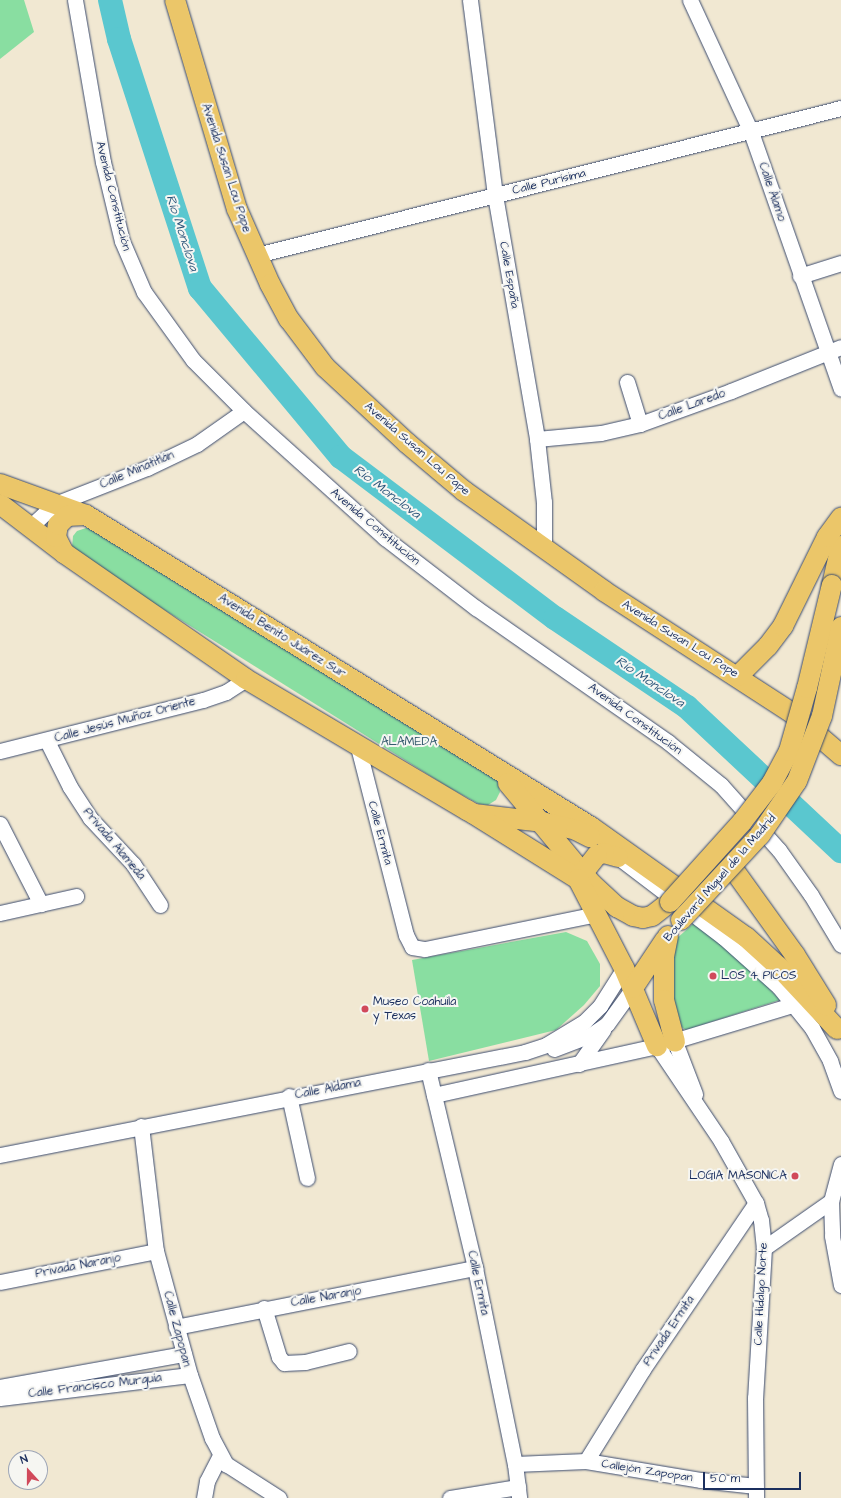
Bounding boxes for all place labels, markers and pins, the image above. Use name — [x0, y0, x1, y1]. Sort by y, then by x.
place label: LOS 4 PICOS — [721, 969, 797, 983]
marker: LOS 4 PICOS — [708, 971, 718, 981]
place label: Museo Coahuila y Texas — [373, 995, 456, 1023]
marker: Museo Coahuila y Texas — [360, 1004, 370, 1014]
place label: LOGIA MASONICA — [689, 1169, 787, 1183]
marker: LOGIA MASONICA — [790, 1171, 800, 1181]

